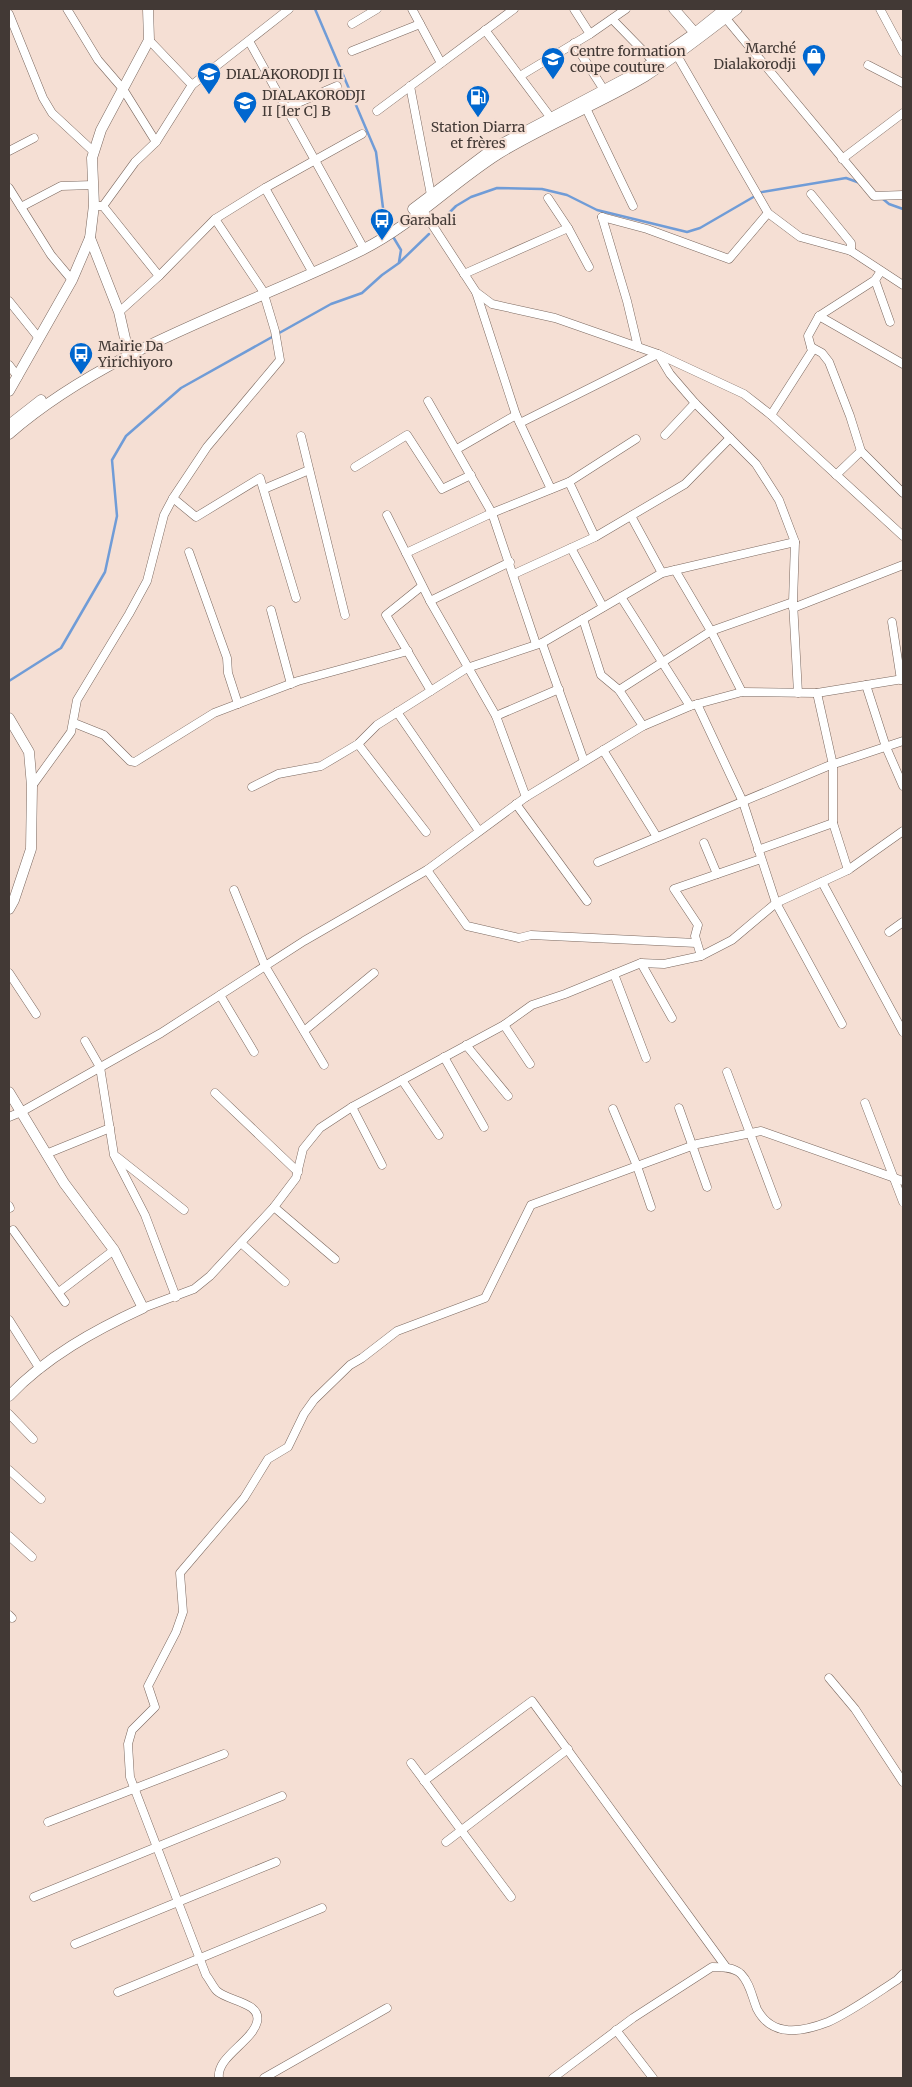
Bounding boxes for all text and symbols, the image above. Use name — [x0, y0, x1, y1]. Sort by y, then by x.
place label: Marché Dialakorodji — [714, 39, 796, 73]
place label: Centre formation coupe couture — [570, 42, 686, 76]
shop icon: Marché Dialakorodji — [801, 43, 827, 77]
school or university icon: Centre formation coupe couture — [540, 46, 566, 80]
school or university icon: DIALAKORODJI II — [196, 61, 222, 95]
place label: DIALAKORODJI II — [226, 65, 343, 83]
fuel station icon: Station Diarra et frères — [465, 84, 491, 118]
place label: DIALAKORODJI II [1er C] B — [262, 86, 365, 120]
school or university icon: DIALAKORODJI II [1er C] B — [232, 90, 258, 124]
place label: Station Diarra et frères — [431, 118, 526, 152]
bus stop icon: Garabali — [369, 207, 395, 241]
place label: Garabali — [400, 211, 457, 229]
place label: Mairie Da Yirichiyoro — [97, 337, 173, 371]
bus stop icon: Mairie Da Yirichiyoro — [68, 341, 94, 375]

